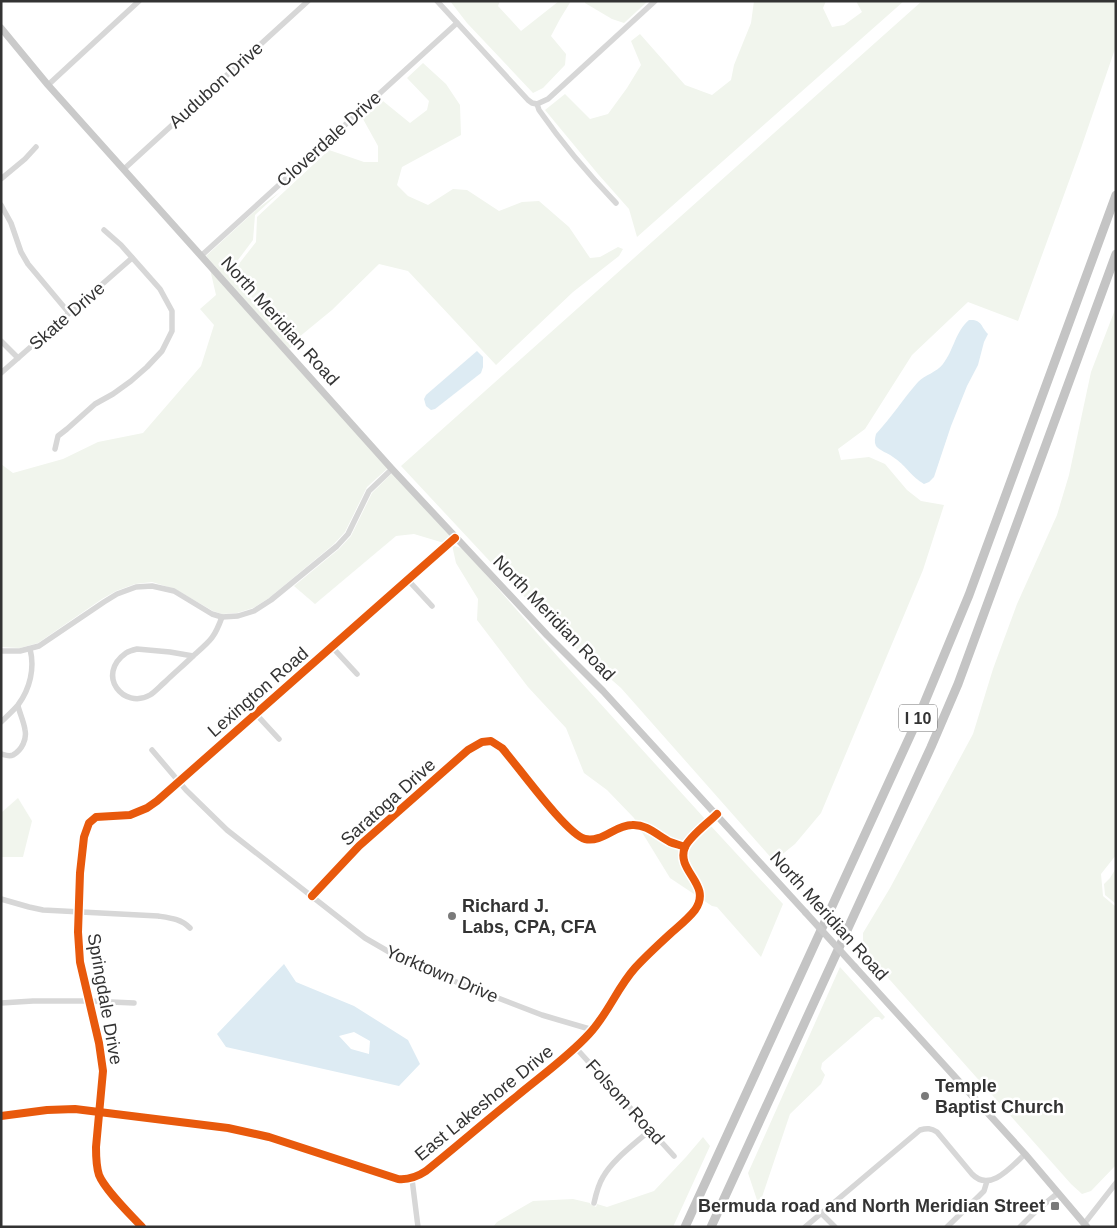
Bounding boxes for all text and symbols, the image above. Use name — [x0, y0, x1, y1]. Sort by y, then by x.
street label: Audubon Drive — [165, 38, 267, 132]
street label: Cloverdale Drive — [273, 87, 385, 191]
street label: North Meridian Road — [217, 253, 343, 389]
street label: Skate Drive — [25, 278, 109, 354]
street label: North Meridian Road — [489, 551, 619, 685]
street label: Lexington Road — [204, 643, 312, 741]
road number: I 10 — [899, 704, 937, 731]
street label: Saratoga Drive — [337, 754, 439, 850]
street label: North Meridian Road — [766, 848, 892, 984]
place label: Richard J. Labs, CPA, CFA — [462, 896, 597, 937]
marker: Richard J. Labs, CPA, CFA — [446, 910, 458, 922]
street label: Springdale Drive — [84, 932, 126, 1066]
street label: Yorktown Drive — [383, 941, 501, 1007]
street label: East Lakeshore Drive — [411, 1041, 557, 1165]
street label: Folsom Road — [582, 1056, 668, 1148]
place label: Temple Baptist Church — [935, 1076, 1064, 1117]
marker: Temple Baptist Church — [919, 1090, 931, 1102]
place label: Bermuda road and North Meridian Street — [698, 1196, 1045, 1216]
marker: Bermuda road and North Meridian Street — [1049, 1200, 1061, 1212]

